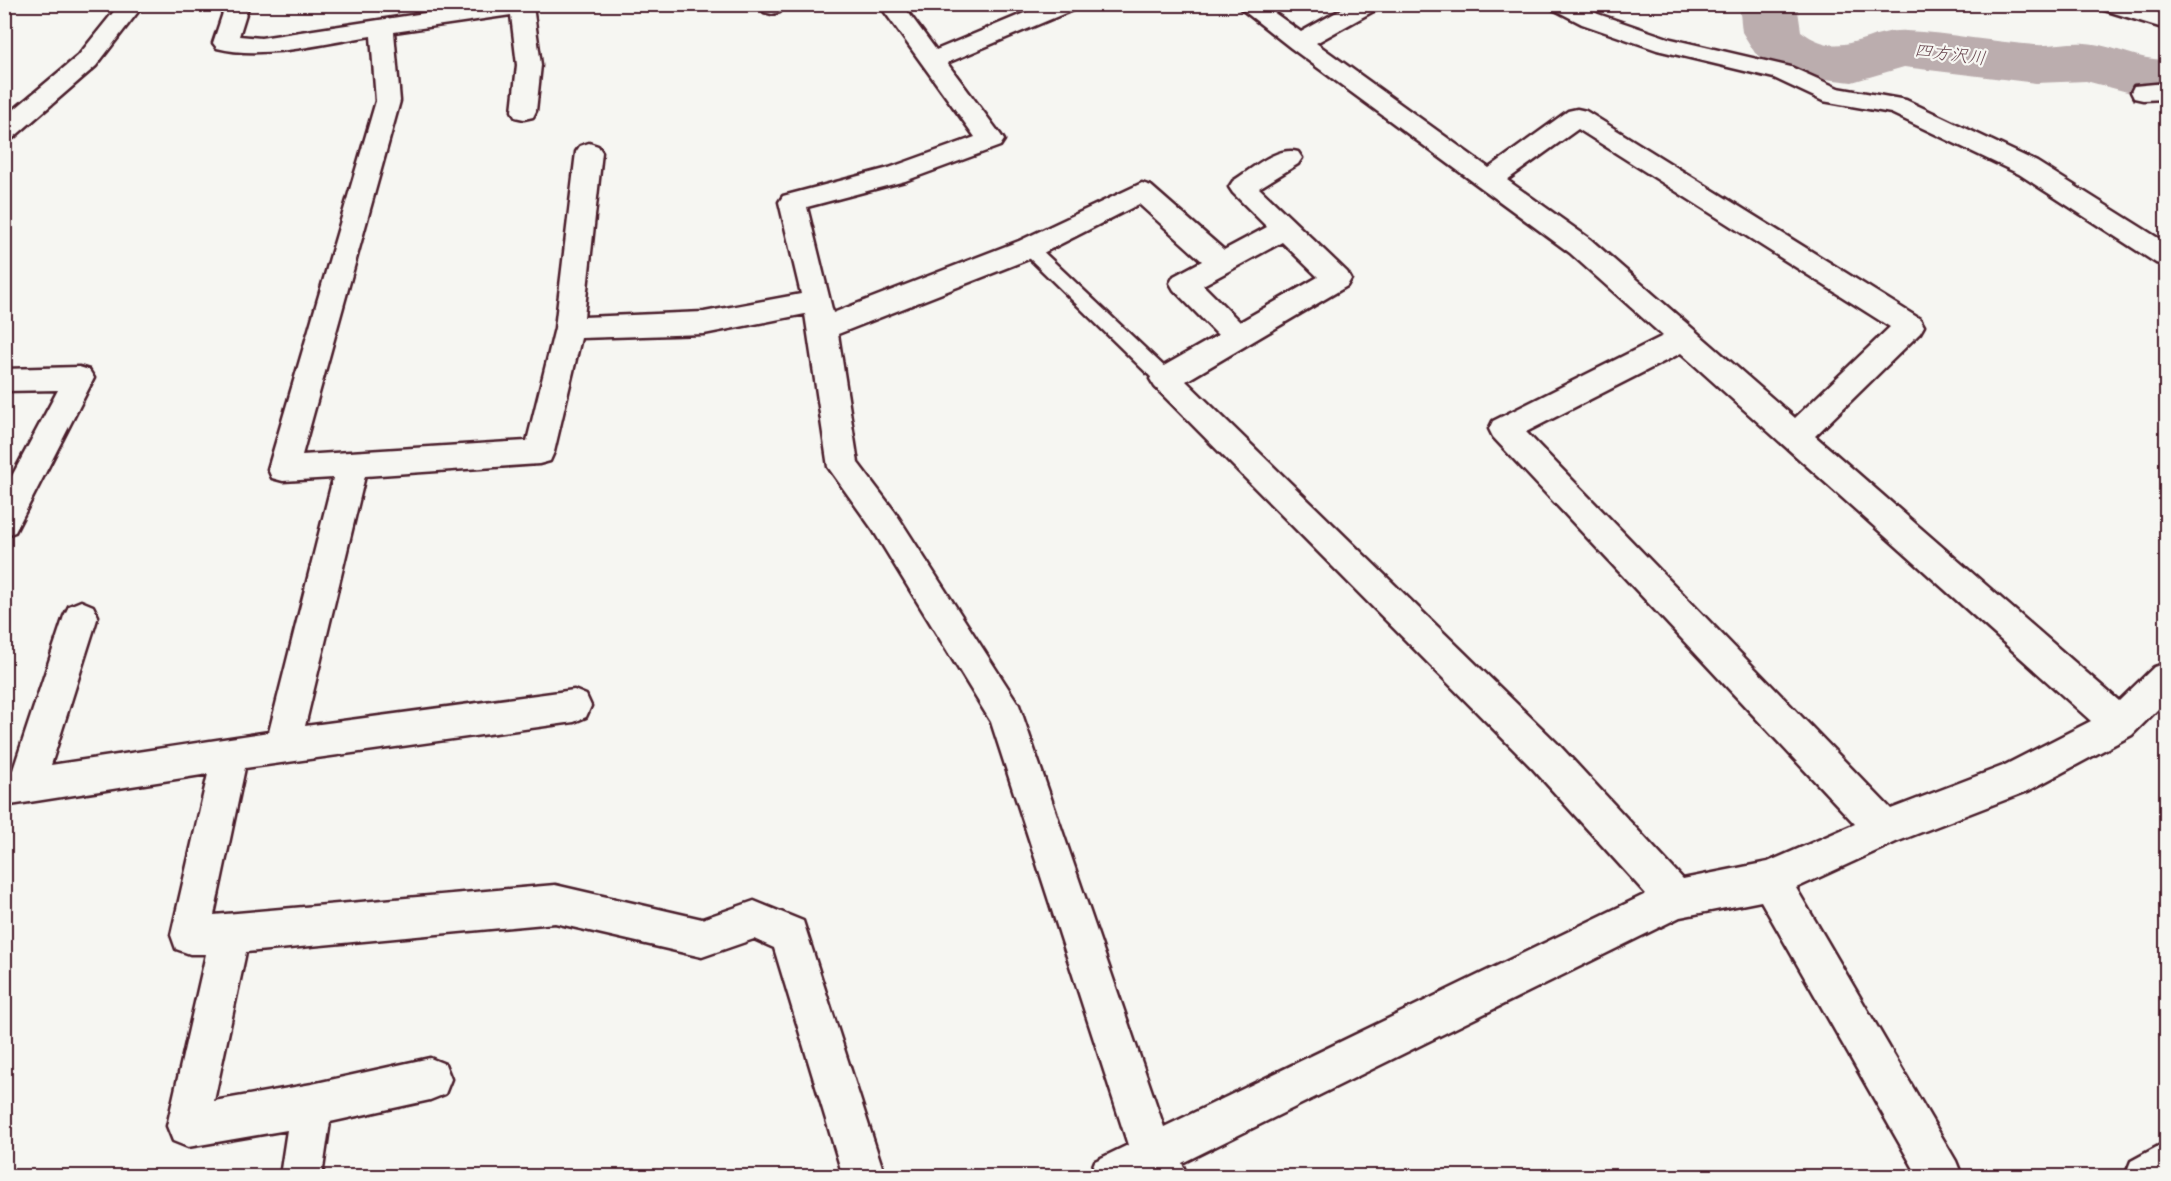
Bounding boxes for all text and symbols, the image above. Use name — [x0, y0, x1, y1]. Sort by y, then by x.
water label: 四方沢川 — [1913, 39, 1987, 71]

